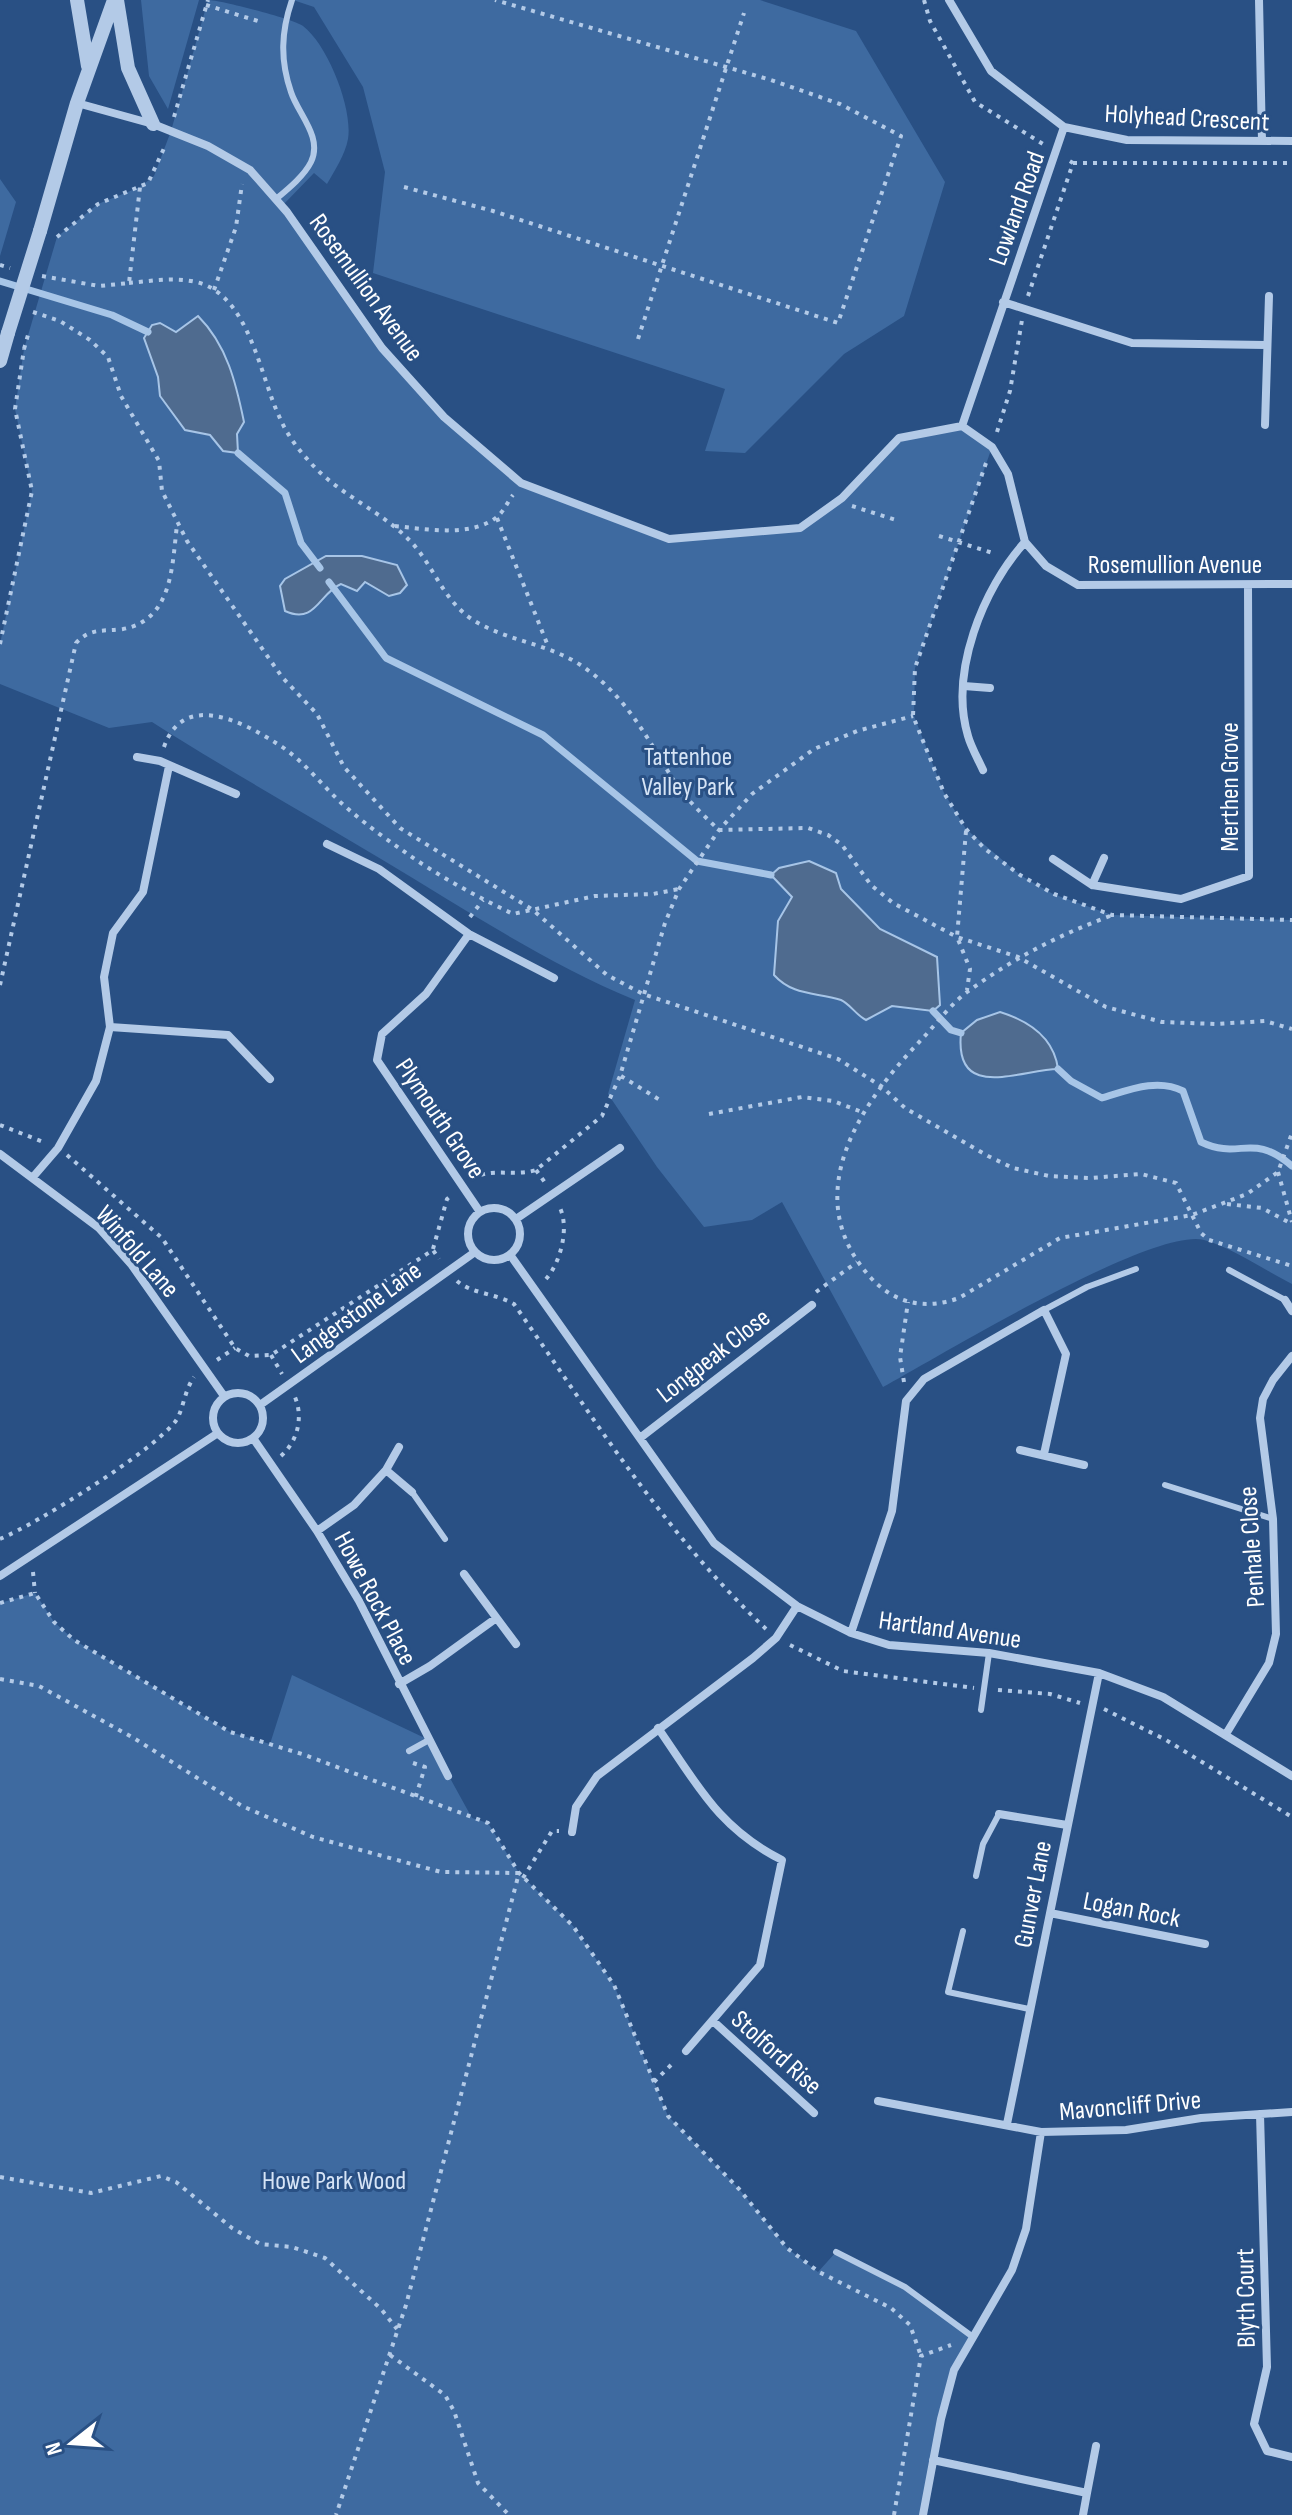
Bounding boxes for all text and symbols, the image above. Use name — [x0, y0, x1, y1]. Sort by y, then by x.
street label: Holyhead Crescent — [1104, 99, 1270, 138]
street label: Lowland Road — [983, 147, 1052, 270]
street label: Rosemullion Avenue — [302, 208, 430, 368]
street label: Rosemullion Avenue — [1088, 550, 1262, 581]
street label: Merthen Grove — [1215, 722, 1246, 852]
park label: Tattenhoe Valley Park — [641, 742, 735, 803]
street label: Plymouth Grove — [388, 1053, 491, 1185]
street label: Winfold Lane — [89, 1200, 185, 1304]
street label: Langerstone Lane — [286, 1256, 428, 1371]
street label: Longpeak Close — [651, 1302, 777, 1410]
street label: Penhale Close — [1233, 1485, 1272, 1608]
street label: Howe Rock Place — [327, 1527, 423, 1671]
street label: Hartland Avenue — [877, 1605, 1023, 1656]
street label: Gunver Lane — [1008, 1838, 1059, 1950]
street label: Logan Rock — [1081, 1886, 1183, 1935]
street label: Stolford Rise — [724, 2005, 828, 2102]
street label: Mavoncliff Drive — [1058, 2085, 1202, 2128]
park label: Howe Park Wood — [262, 2166, 406, 2197]
street label: Blyth Court — [1230, 2248, 1263, 2348]
north arrow — [32, 2403, 112, 2483]
text: N — [40, 2439, 69, 2458]

